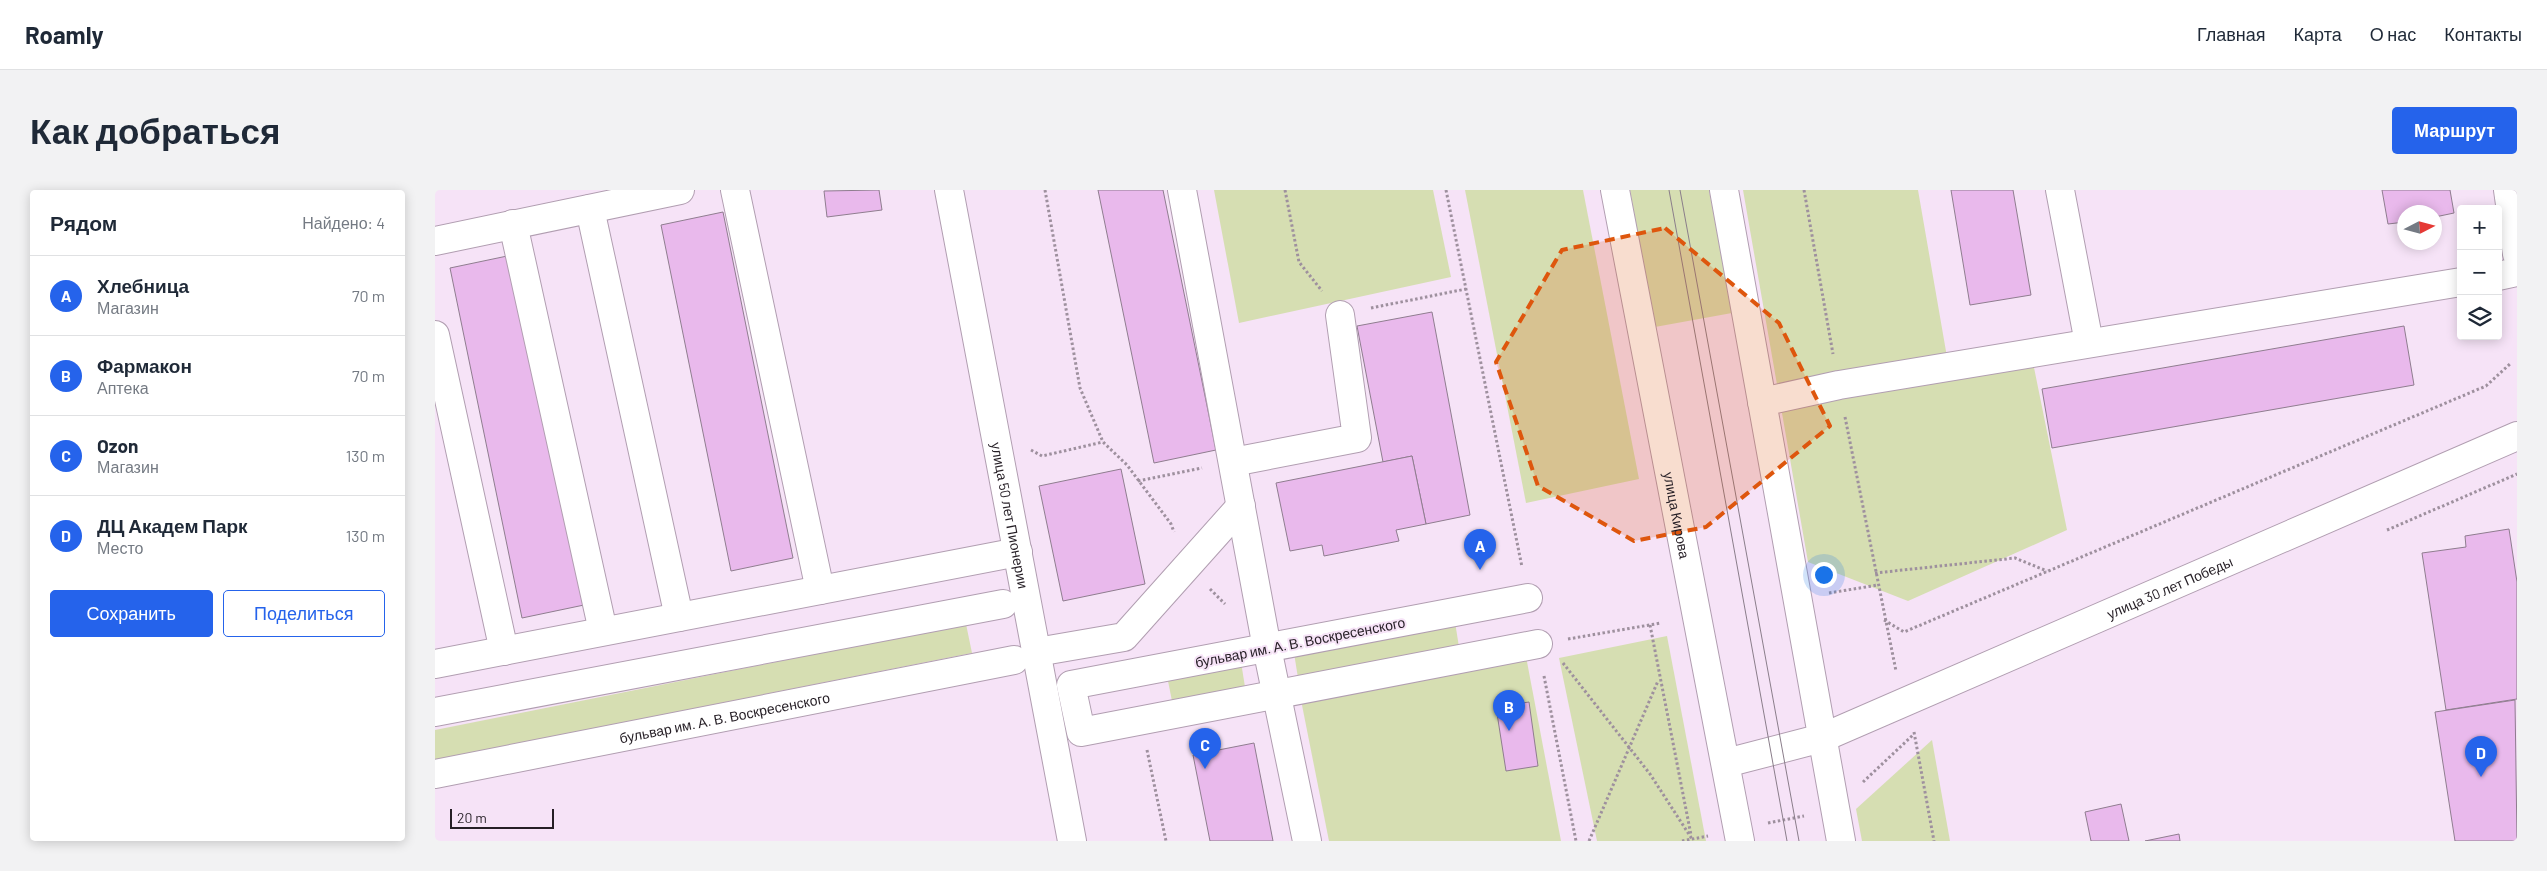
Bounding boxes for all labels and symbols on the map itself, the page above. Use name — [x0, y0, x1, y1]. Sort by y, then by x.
north arrow — [2397, 205, 2442, 250]
street label: улица 50 лет Пионерии — [988, 441, 1033, 590]
street label: улица Кирова — [1661, 470, 1694, 560]
pin: A — [1464, 529, 1496, 570]
street label: улица 30 лет Победы — [2104, 552, 2235, 622]
your location — [1811, 562, 1837, 588]
street label: бульвар им. А. В. Воскресенского — [1193, 613, 1407, 671]
street label: бульвар им. А. В. Воскресенского — [618, 688, 831, 746]
pin: B — [1493, 690, 1525, 731]
pin: C — [1189, 728, 1221, 769]
pin: D — [2465, 736, 2497, 777]
scale bar — [450, 806, 554, 829]

